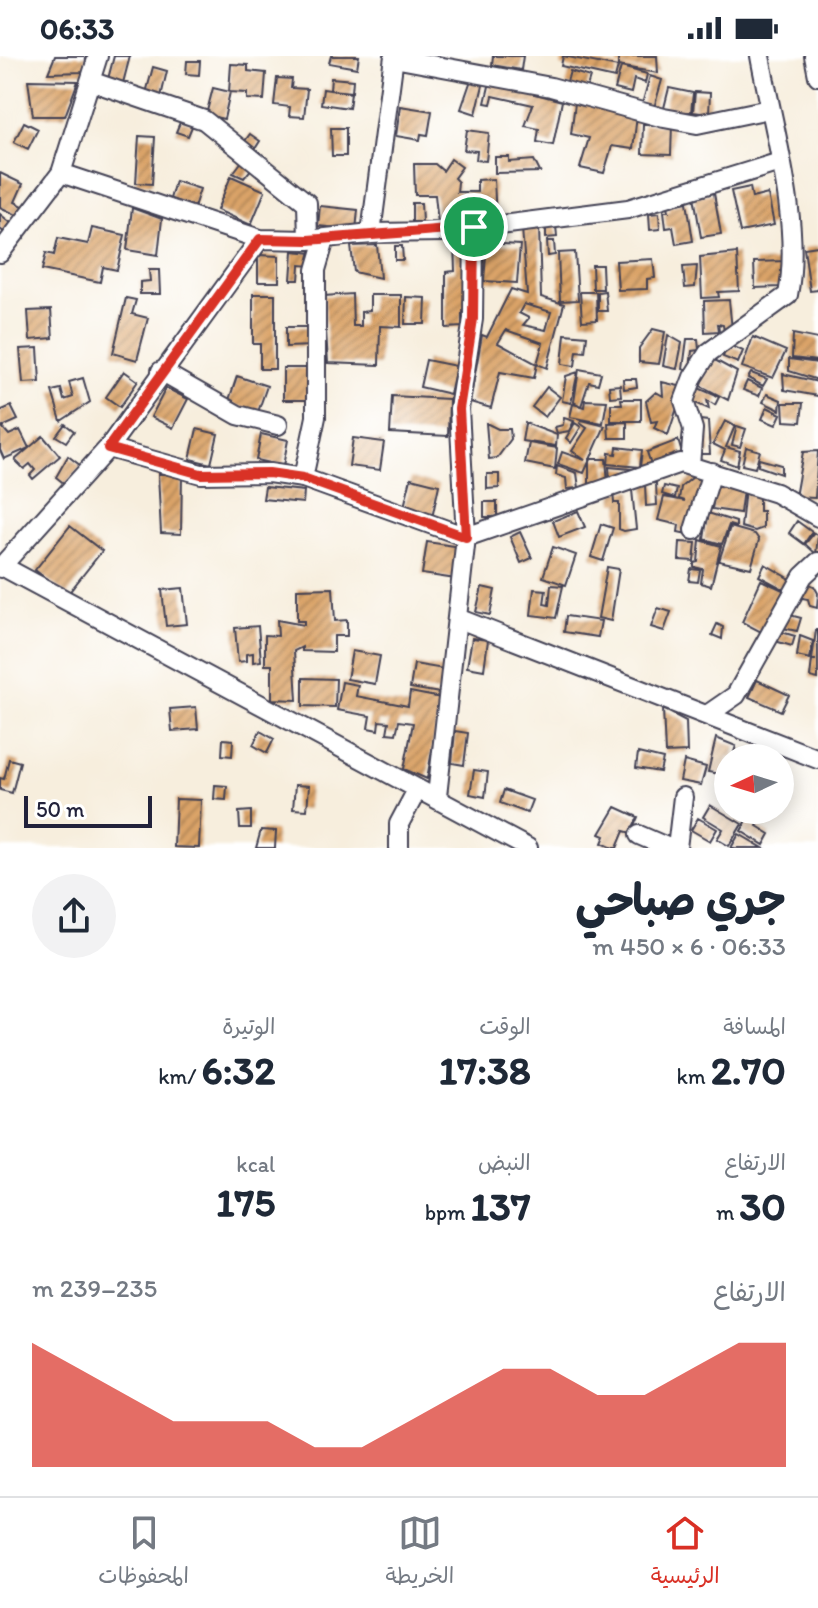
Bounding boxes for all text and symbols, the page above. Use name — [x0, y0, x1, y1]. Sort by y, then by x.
text: 06:33 — [40, 10, 114, 47]
pin — [440, 193, 508, 261]
icon: arrive — [452, 205, 496, 249]
north arrow — [714, 744, 794, 824]
map controls — [714, 744, 794, 824]
scale bar — [24, 792, 152, 828]
text: 50 m — [36, 796, 85, 823]
text: جري صباحي — [575, 873, 786, 926]
button: share — [32, 874, 116, 958]
text: 06:33 · 6 × 450 m — [592, 930, 786, 962]
text: الوتيرة — [222, 1013, 275, 1040]
text: الوقت — [479, 1013, 531, 1040]
text: المسافة — [723, 1013, 786, 1040]
text: 6:32 — [202, 1046, 275, 1094]
text: 17:38 — [439, 1046, 531, 1094]
text: 2.70 — [711, 1046, 786, 1094]
text: /km — [158, 1063, 202, 1090]
text: km — [677, 1063, 711, 1090]
text: النبض — [478, 1149, 531, 1176]
text: الارتفاع — [724, 1149, 786, 1176]
text: kcal — [236, 1151, 275, 1178]
text: 175 — [216, 1178, 275, 1226]
text: 137 — [470, 1182, 531, 1230]
text: 30 — [740, 1182, 786, 1230]
text: bpm — [425, 1199, 470, 1226]
text: m — [716, 1199, 740, 1226]
text: 235–239 m — [32, 1272, 157, 1304]
text: الارتفاع — [713, 1276, 786, 1308]
tab: المحفوظات — [98, 1511, 189, 1595]
tab: الخريطة — [385, 1511, 454, 1595]
tab: الرئيسية — [651, 1511, 720, 1595]

